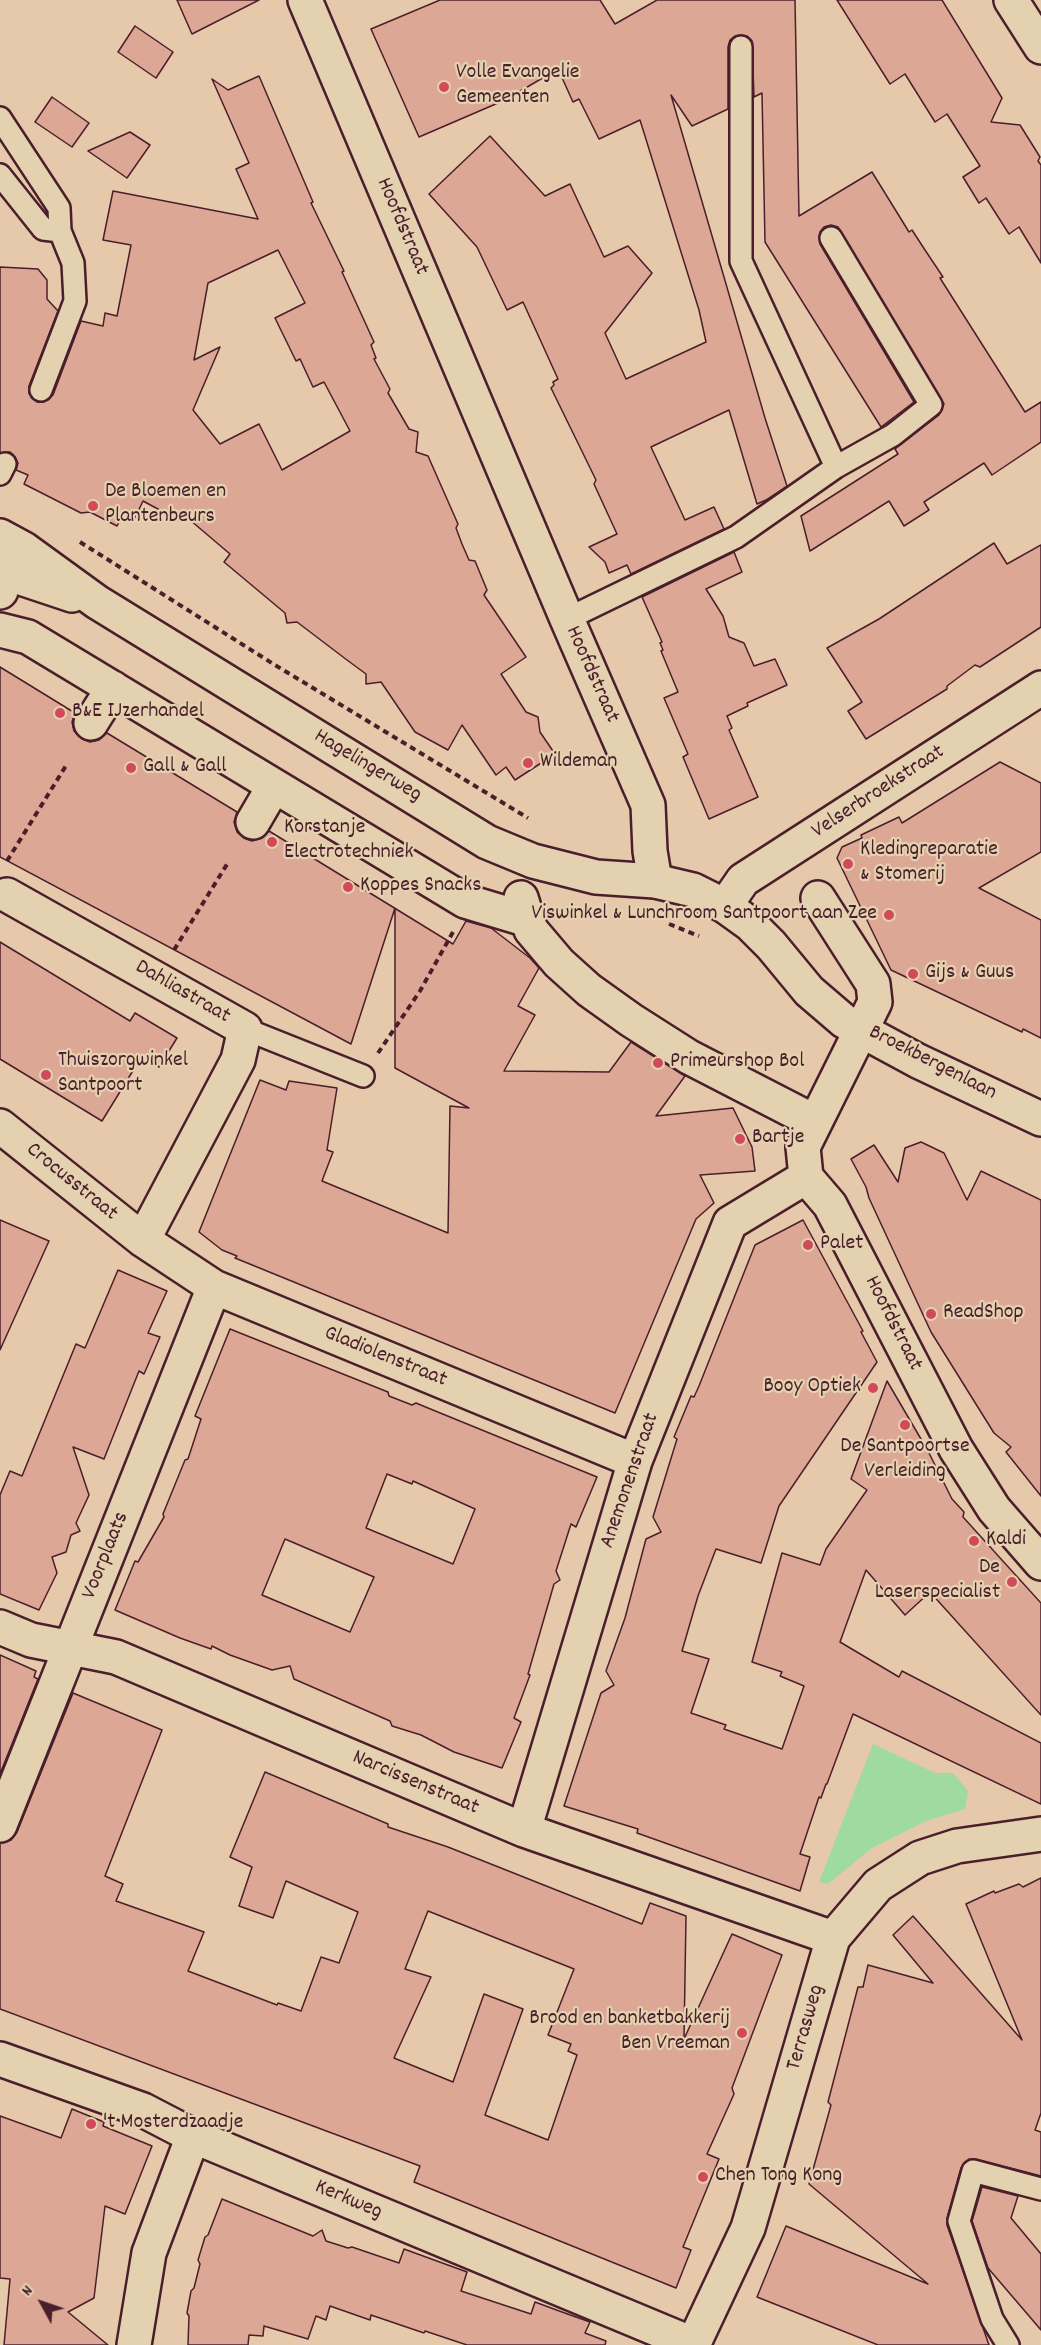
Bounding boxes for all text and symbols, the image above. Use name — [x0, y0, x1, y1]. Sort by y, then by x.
place label: Volle Evangelie Gemeenten — [456, 61, 579, 112]
marker: Volle Evangelie Gemeenten — [437, 80, 451, 94]
street label: Hoofdstraat — [369, 174, 433, 280]
place label: De Bloemen en Plantenbeurs — [105, 480, 226, 532]
marker: De Bloemen en Plantenbeurs — [86, 499, 100, 513]
street label: Hoofdstraat — [558, 622, 624, 728]
place label: B&E IJzerhandel — [72, 700, 204, 726]
marker: B&E IJzerhandel — [53, 706, 67, 720]
street label: Hagelingerweg — [308, 724, 426, 810]
street label: Velserbroekstraat — [808, 740, 950, 846]
place label: Wildeman — [540, 750, 617, 776]
place label: Gall & Gall — [143, 755, 227, 781]
marker: Wildeman — [521, 756, 535, 770]
marker: Gall & Gall — [124, 761, 138, 775]
place label: Korstanje Electrotechniek — [284, 816, 413, 867]
marker: Korstanje Electrotechniek — [265, 835, 279, 849]
place label: Kledingreparatie & Stomerij — [860, 838, 998, 890]
marker: Kledingreparatie & Stomerij — [841, 857, 855, 871]
place label: Koppes Snacks — [360, 874, 482, 900]
marker: Koppes Snacks — [341, 880, 355, 894]
place label: Viswinkel & Lunchroom Santpoort aan Zee — [531, 902, 877, 928]
marker: Viswinkel & Lunchroom Santpoort aan Zee — [882, 908, 896, 922]
street label: Dahliastraat — [130, 955, 234, 1031]
place label: Gijs & Guus — [925, 961, 1014, 987]
marker: Gijs & Guus — [906, 967, 920, 981]
street label: Broekbergenlaan — [864, 1020, 1000, 1108]
place label: Thuiszorgwinkel Santpoort — [58, 1049, 188, 1100]
place label: Primeurshop Bol — [670, 1050, 804, 1076]
marker: Primeurshop Bol — [651, 1056, 665, 1070]
marker: Thuiszorgwinkel Santpoort — [39, 1068, 53, 1082]
place label: Bartje — [752, 1126, 804, 1152]
marker: Bartje — [733, 1132, 747, 1146]
street label: Crocusstraat — [20, 1138, 122, 1228]
place label: Palet — [820, 1232, 863, 1258]
marker: Palet — [801, 1238, 815, 1252]
street label: Hoofdstraat — [857, 1272, 927, 1376]
place label: ReadShop — [943, 1301, 1024, 1327]
marker: ReadShop — [924, 1307, 938, 1321]
street label: Gladiolenstraat — [320, 1321, 450, 1395]
place label: Booy Optiek — [763, 1375, 861, 1401]
marker: Booy Optiek — [866, 1381, 880, 1395]
street label: Anemonenstraat — [596, 1410, 666, 1552]
marker: De Santpoortse Verleiding — [898, 1418, 912, 1432]
place label: De Santpoortse Verleiding — [840, 1435, 970, 1486]
street label: Voorplaats — [78, 1509, 136, 1603]
place label: Kaldi — [986, 1528, 1026, 1554]
marker: Kaldi — [967, 1534, 981, 1548]
place label: De Laserspecialist — [875, 1556, 1000, 1608]
marker: De Laserspecialist — [1005, 1575, 1019, 1589]
street label: Narcissenstraat — [348, 1745, 482, 1823]
street label: Terrasweg — [782, 1982, 832, 2074]
place label: Brood en banketbakkerij Ben Vreeman — [529, 2007, 730, 2058]
marker: Brood en banketbakkerij Ben Vreeman — [735, 2026, 749, 2040]
place label: 't Mosterdzaadje — [103, 2111, 243, 2137]
marker: 't Mosterdzaadje — [84, 2117, 98, 2131]
place label: Chen Tong Kong — [715, 2164, 842, 2190]
marker: Chen Tong Kong — [696, 2170, 710, 2184]
street label: Kerkweg — [310, 2175, 386, 2227]
north arrow — [12, 2273, 72, 2333]
text: N — [16, 2281, 39, 2302]

